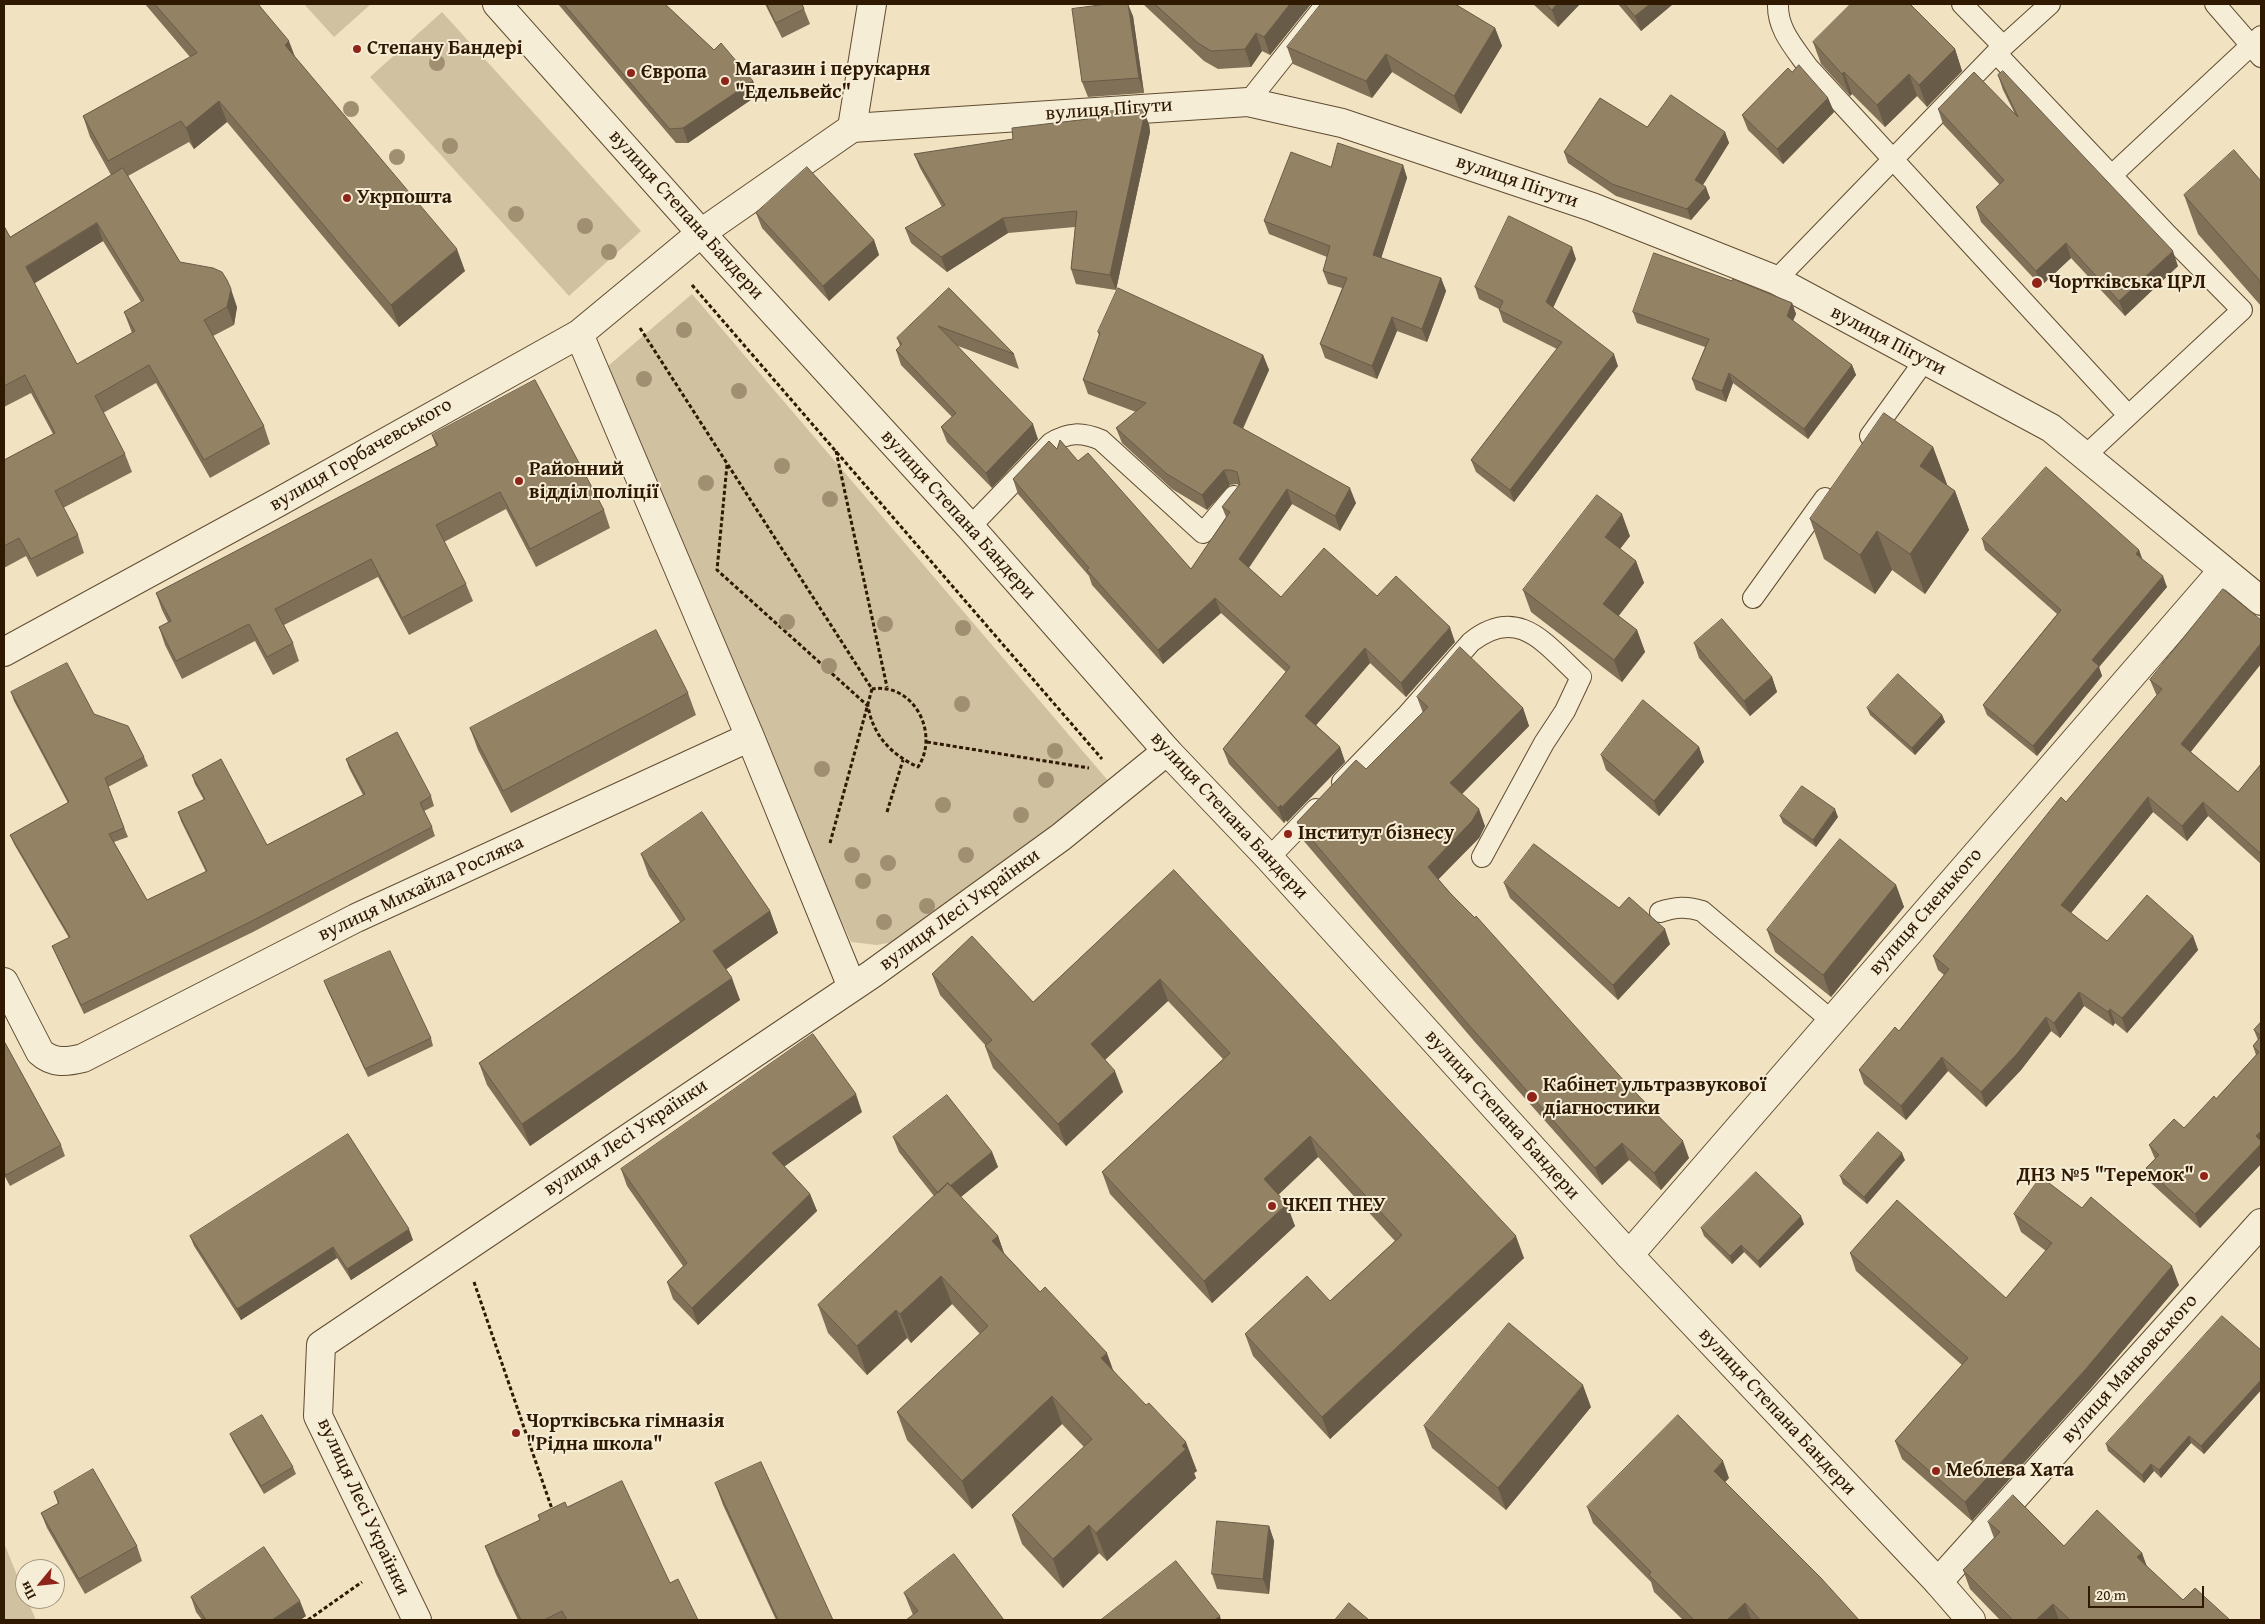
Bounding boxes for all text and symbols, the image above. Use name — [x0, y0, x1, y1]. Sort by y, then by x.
place label: Степану Бандері — [367, 37, 523, 61]
marker: Степану Бандері — [351, 43, 363, 55]
place label: Магазин і перукарня "Едельвейс" — [735, 58, 930, 105]
place label: Європа — [641, 61, 707, 85]
marker: Європа — [625, 67, 637, 79]
marker: Магазин і перукарня "Едельвейс" — [719, 75, 731, 87]
street label: вулиця Пігути — [1045, 94, 1173, 126]
street label: вулиця Степана Бандери — [603, 125, 769, 305]
street label: вулиця Пігути — [1453, 150, 1581, 214]
place label: Укрпошта — [357, 186, 452, 210]
marker: Укрпошта — [341, 192, 353, 204]
place label: Чортківська ЦРЛ — [2048, 271, 2206, 295]
marker: Чортківська ЦРЛ — [2030, 276, 2044, 290]
street label: вулиця Пігути — [1826, 300, 1950, 382]
street label: вулиця Горбачевського — [265, 393, 457, 517]
street label: вулиця Степана Бандери — [875, 425, 1041, 605]
place label: Районний відділ поліції — [529, 458, 659, 505]
marker: Районний відділ поліції — [513, 475, 525, 487]
street label: вулиця Степана Бандери — [1145, 727, 1313, 905]
place label: Інститут бізнесу — [1298, 822, 1454, 846]
marker: Інститут бізнесу — [1282, 828, 1294, 840]
street label: вулиця Михайла Росляка — [314, 831, 528, 947]
street label: вулиця Сненького — [1864, 843, 1988, 981]
street label: вулиця Лесі Українки — [875, 844, 1045, 976]
street label: вулиця Степана Бандери — [1419, 1025, 1585, 1205]
street label: вулиця Лесі Українки — [539, 1074, 713, 1202]
place label: Кабінет ультразвукової діагностики — [1543, 1074, 1767, 1121]
marker: Кабінет ультразвукової діагностики — [1525, 1090, 1539, 1104]
place label: ДНЗ №5 "Теремок" — [2017, 1164, 2194, 1188]
marker: ДНЗ №5 "Теремок" — [2198, 1170, 2210, 1182]
place label: ЧКЕП ТНЕУ — [1282, 1194, 1385, 1218]
marker: ЧКЕП ТНЕУ — [1266, 1200, 1278, 1212]
street label: вулиця Маньовського — [2057, 1289, 2203, 1449]
street label: вулиця Степана Бандери — [1693, 1323, 1861, 1501]
place label: Чортківська гімназія "Рідна школа" — [526, 1410, 724, 1457]
street label: вулиця Лесі Українки — [311, 1415, 415, 1599]
marker: Чортківська гімназія "Рідна школа" — [510, 1427, 522, 1439]
place label: Меблева Хата — [1946, 1459, 2074, 1483]
marker: Меблева Хата — [1930, 1465, 1942, 1477]
north arrow — [15, 1559, 65, 1609]
scale bar — [2090, 1576, 2206, 1608]
text: Пн — [15, 1578, 41, 1603]
text: 20 m — [2096, 1584, 2126, 1605]

